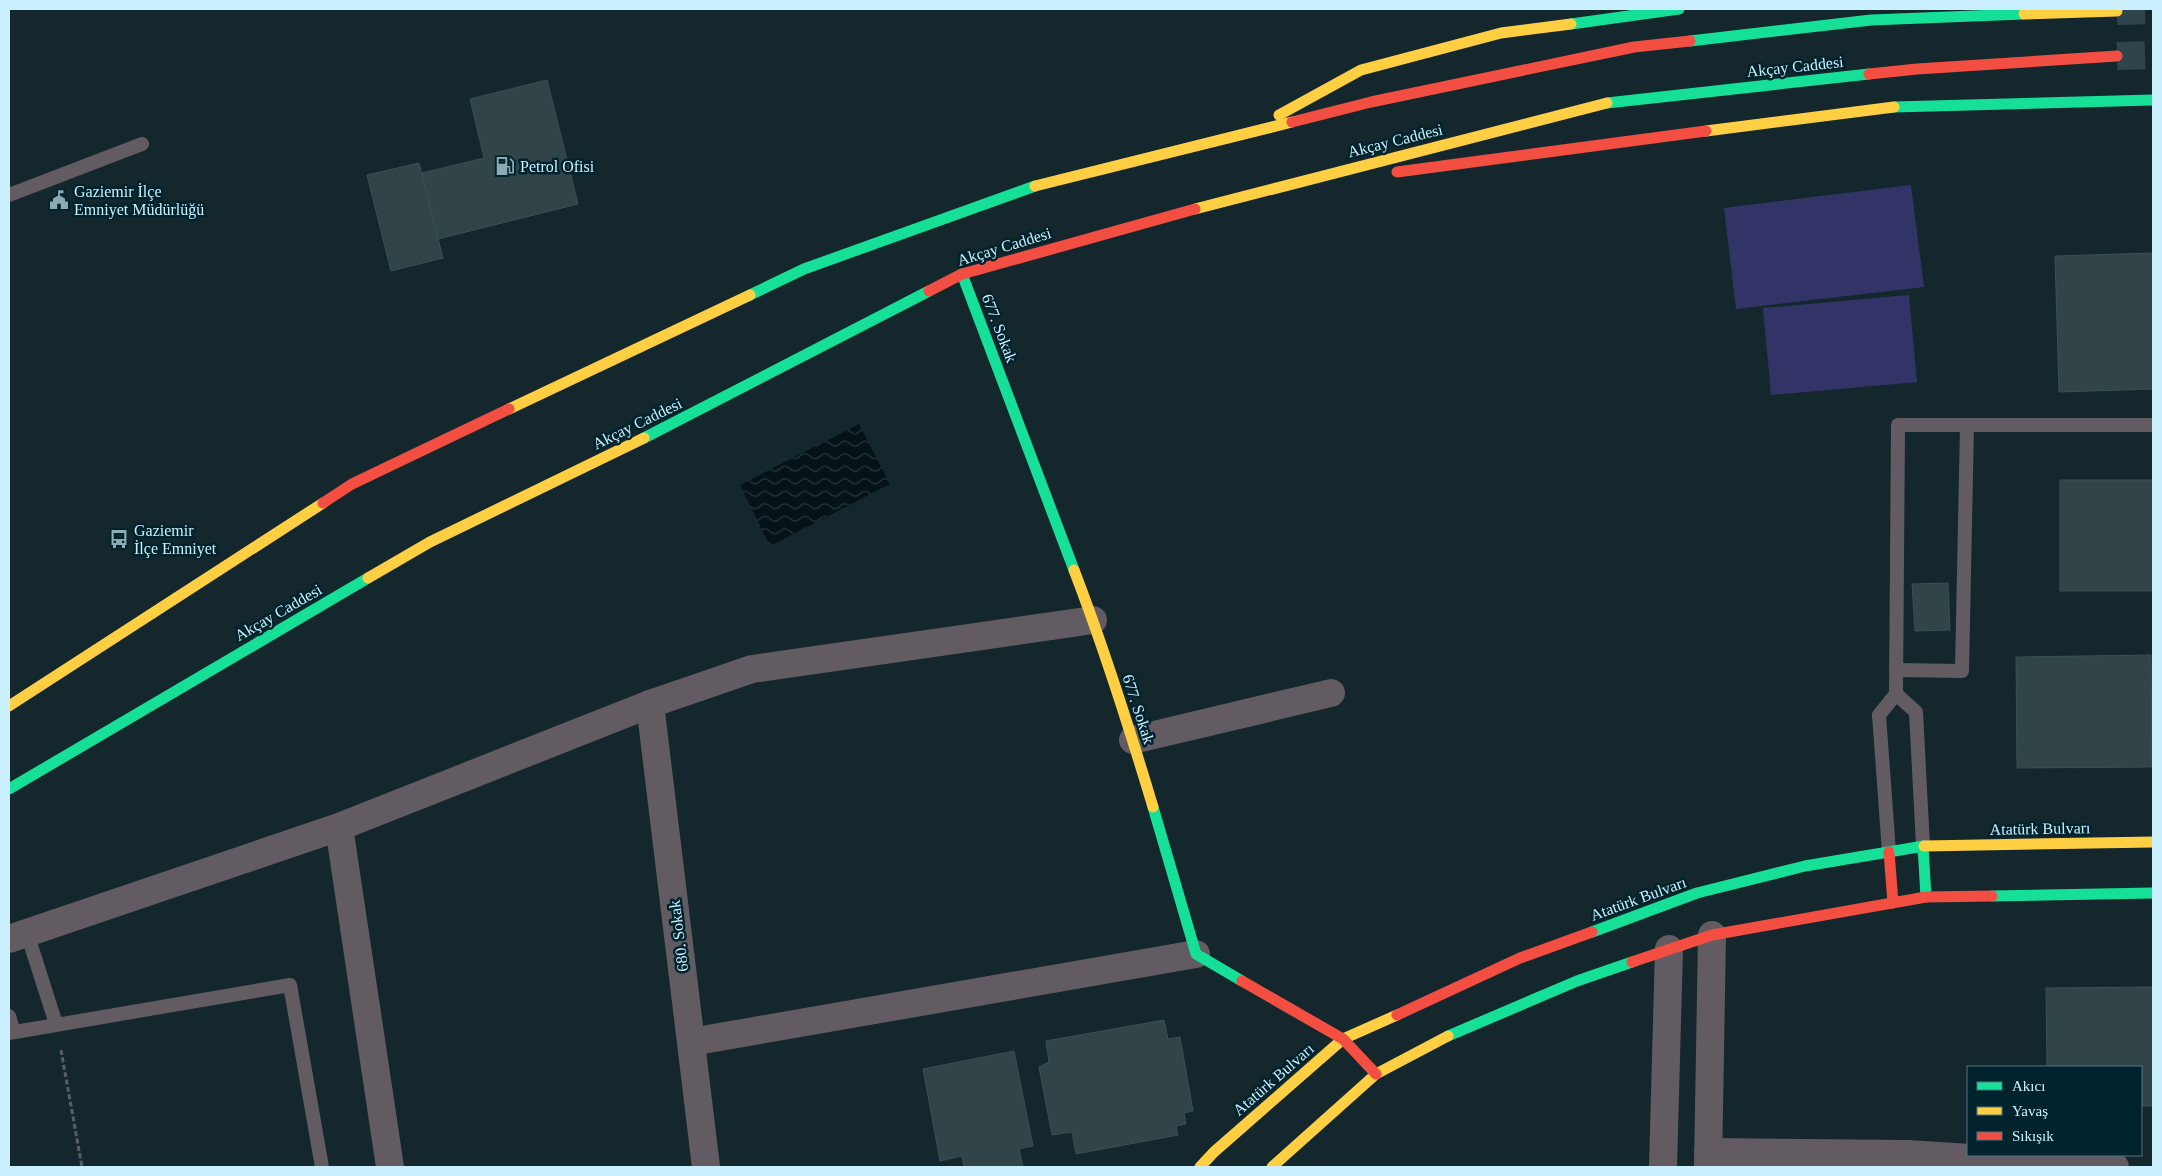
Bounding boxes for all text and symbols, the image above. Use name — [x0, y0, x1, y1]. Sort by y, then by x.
street label: Akçay Caddesi — [1746, 53, 1845, 81]
street label: Akçay Caddesi — [1346, 120, 1445, 161]
fuel station icon: Petrol Ofisi — [494, 155, 516, 177]
place label: Petrol Ofisi — [520, 158, 595, 175]
place label: Gaziemir İlçe Emniyet Müdürlüğü — [74, 183, 204, 219]
public building icon: Gaziemir İlçe Emniyet Müdürlüğü — [48, 189, 70, 211]
street label: Akçay Caddesi — [955, 224, 1054, 270]
street label: 677. Sokak — [979, 292, 1020, 365]
street label: Akçay Caddesi — [590, 394, 686, 453]
place label: Gaziemir İlçe Emniyet — [134, 522, 217, 558]
bus stop icon: Gaziemir İlçe Emniyet — [108, 528, 130, 550]
street label: Akçay Caddesi — [232, 580, 326, 645]
street label: 677. Sokak — [1119, 672, 1158, 746]
street label: Atatürk Bulvarı — [1989, 819, 2091, 838]
street label: Atatürk Bulvarı — [1588, 873, 1689, 924]
street label: 680. Sokak — [666, 899, 691, 973]
street label: Atatürk Bulvarı — [1230, 1040, 1317, 1119]
legend — [1967, 1066, 2142, 1156]
text: Akıcı — [2012, 1078, 2045, 1094]
text: Yavaş — [2012, 1103, 2048, 1119]
text: Sıkışık — [2012, 1128, 2054, 1144]

